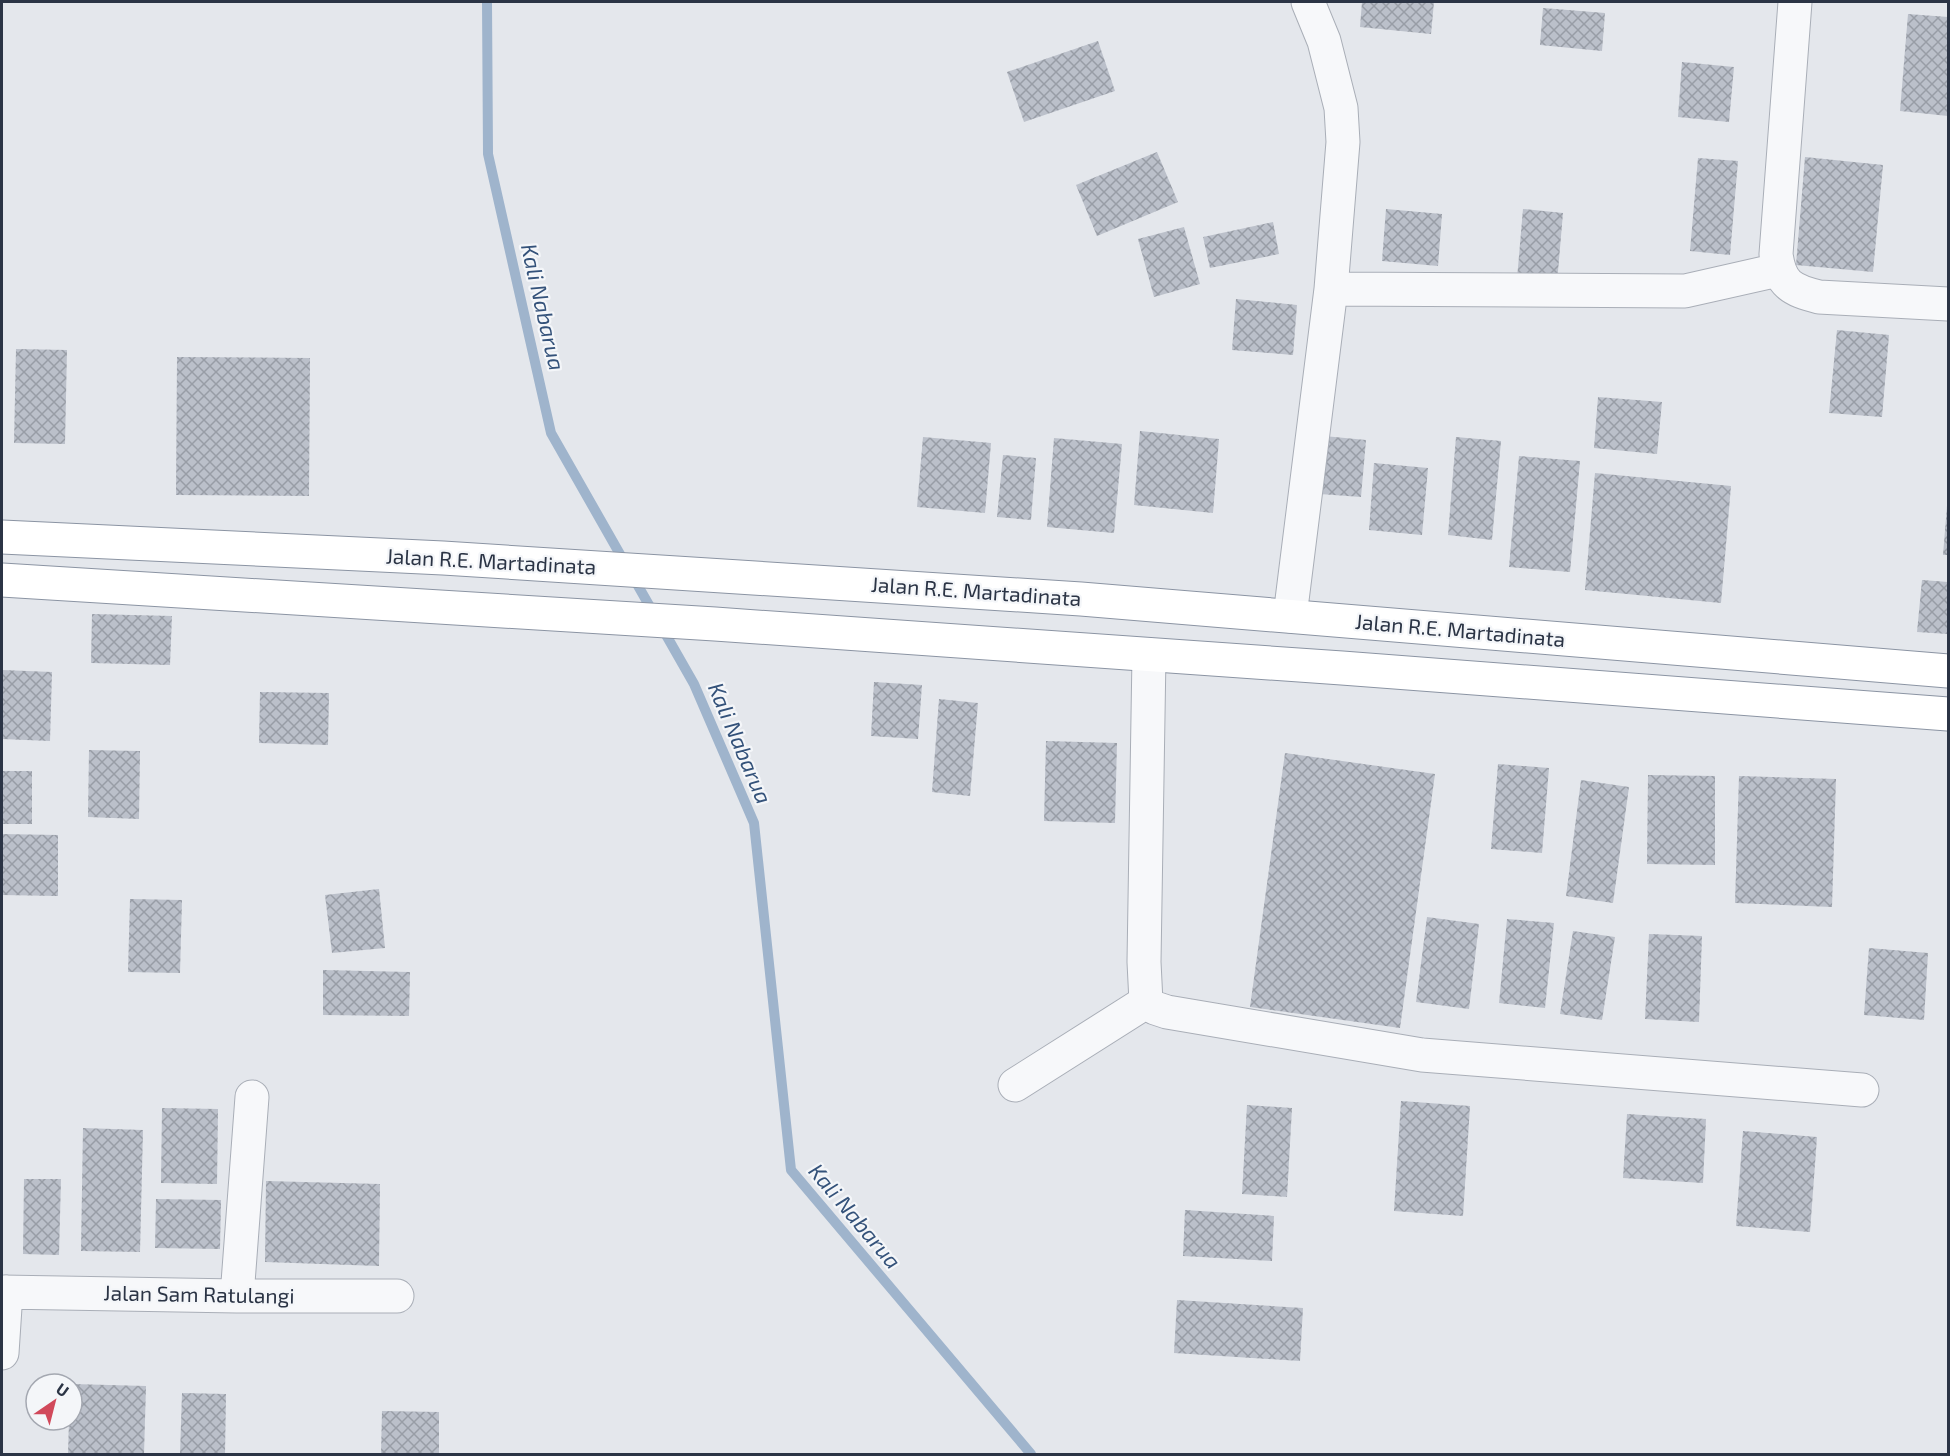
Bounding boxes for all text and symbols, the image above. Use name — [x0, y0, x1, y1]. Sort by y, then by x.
water label: Kali Nabarua — [517, 241, 571, 373]
street label: Jalan R.E. Martadinata — [385, 543, 597, 579]
street label: Jalan R.E. Martadinata — [870, 571, 1082, 610]
street label: Jalan R.E. Martadinata — [1354, 608, 1566, 651]
water label: Kali Nabarua — [704, 678, 778, 807]
water label: Kali Nabarua — [804, 1158, 907, 1273]
street label: Jalan Sam Ratulangi — [103, 1279, 295, 1308]
north arrow — [24, 1372, 84, 1432]
text: U — [53, 1378, 73, 1400]

